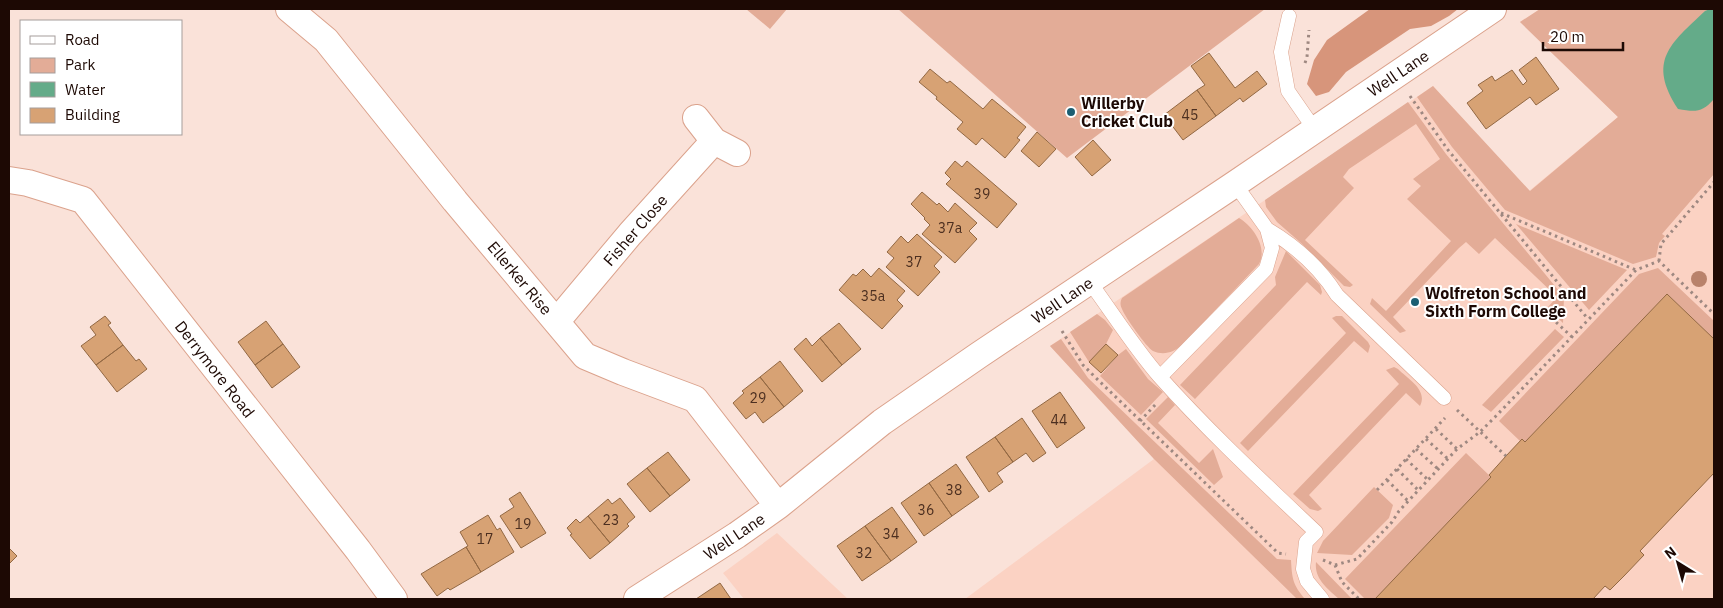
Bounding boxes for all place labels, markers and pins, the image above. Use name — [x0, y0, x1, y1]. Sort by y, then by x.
place label: Willerby Cricket Club — [1081, 93, 1173, 131]
marker: Willerby Cricket Club — [1065, 106, 1077, 118]
place label: Wolfreton School and Sixth Form College — [1425, 283, 1586, 321]
marker: Wolfreton School and Sixth Form College — [1409, 296, 1421, 308]

